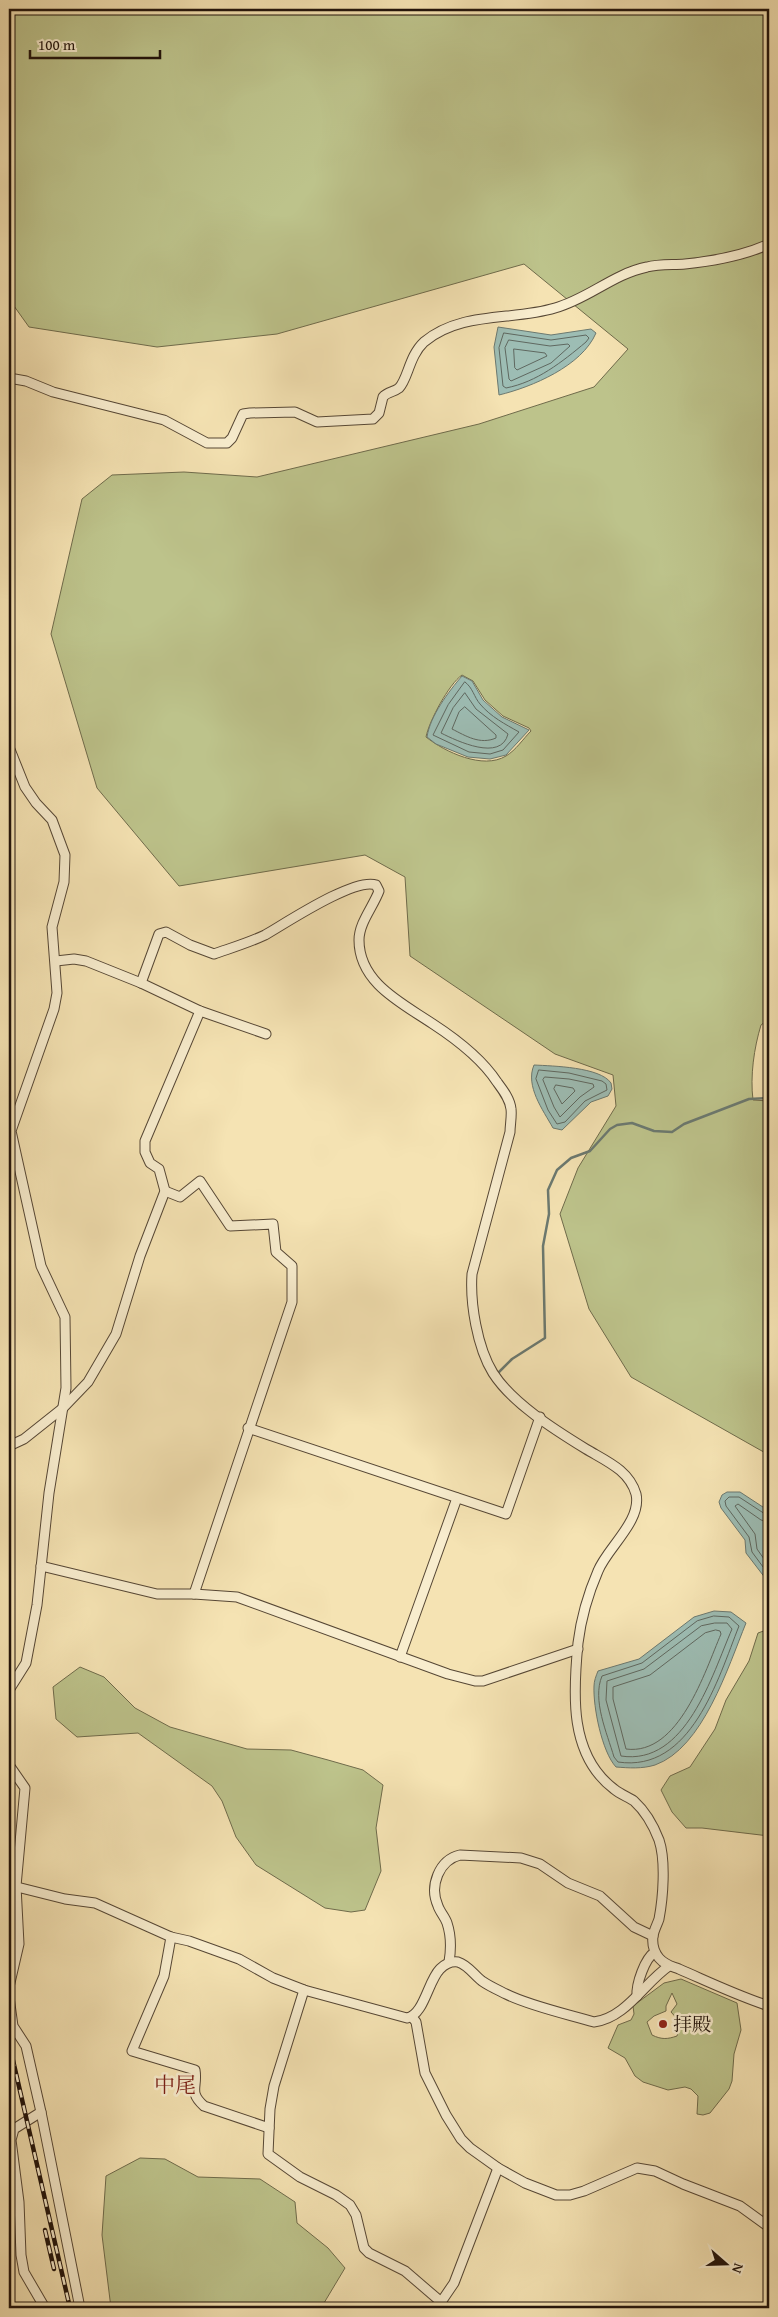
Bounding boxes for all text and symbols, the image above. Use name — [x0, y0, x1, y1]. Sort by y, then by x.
scale bar — [30, 28, 160, 60]
text: 100 m — [38, 34, 76, 55]
place label: 拝殿 — [673, 2010, 711, 2038]
marker: 拝殿 — [657, 2018, 669, 2030]
district label: 中尾 — [154, 2069, 196, 2100]
north arrow — [700, 2240, 750, 2290]
text: N — [727, 2261, 749, 2277]

